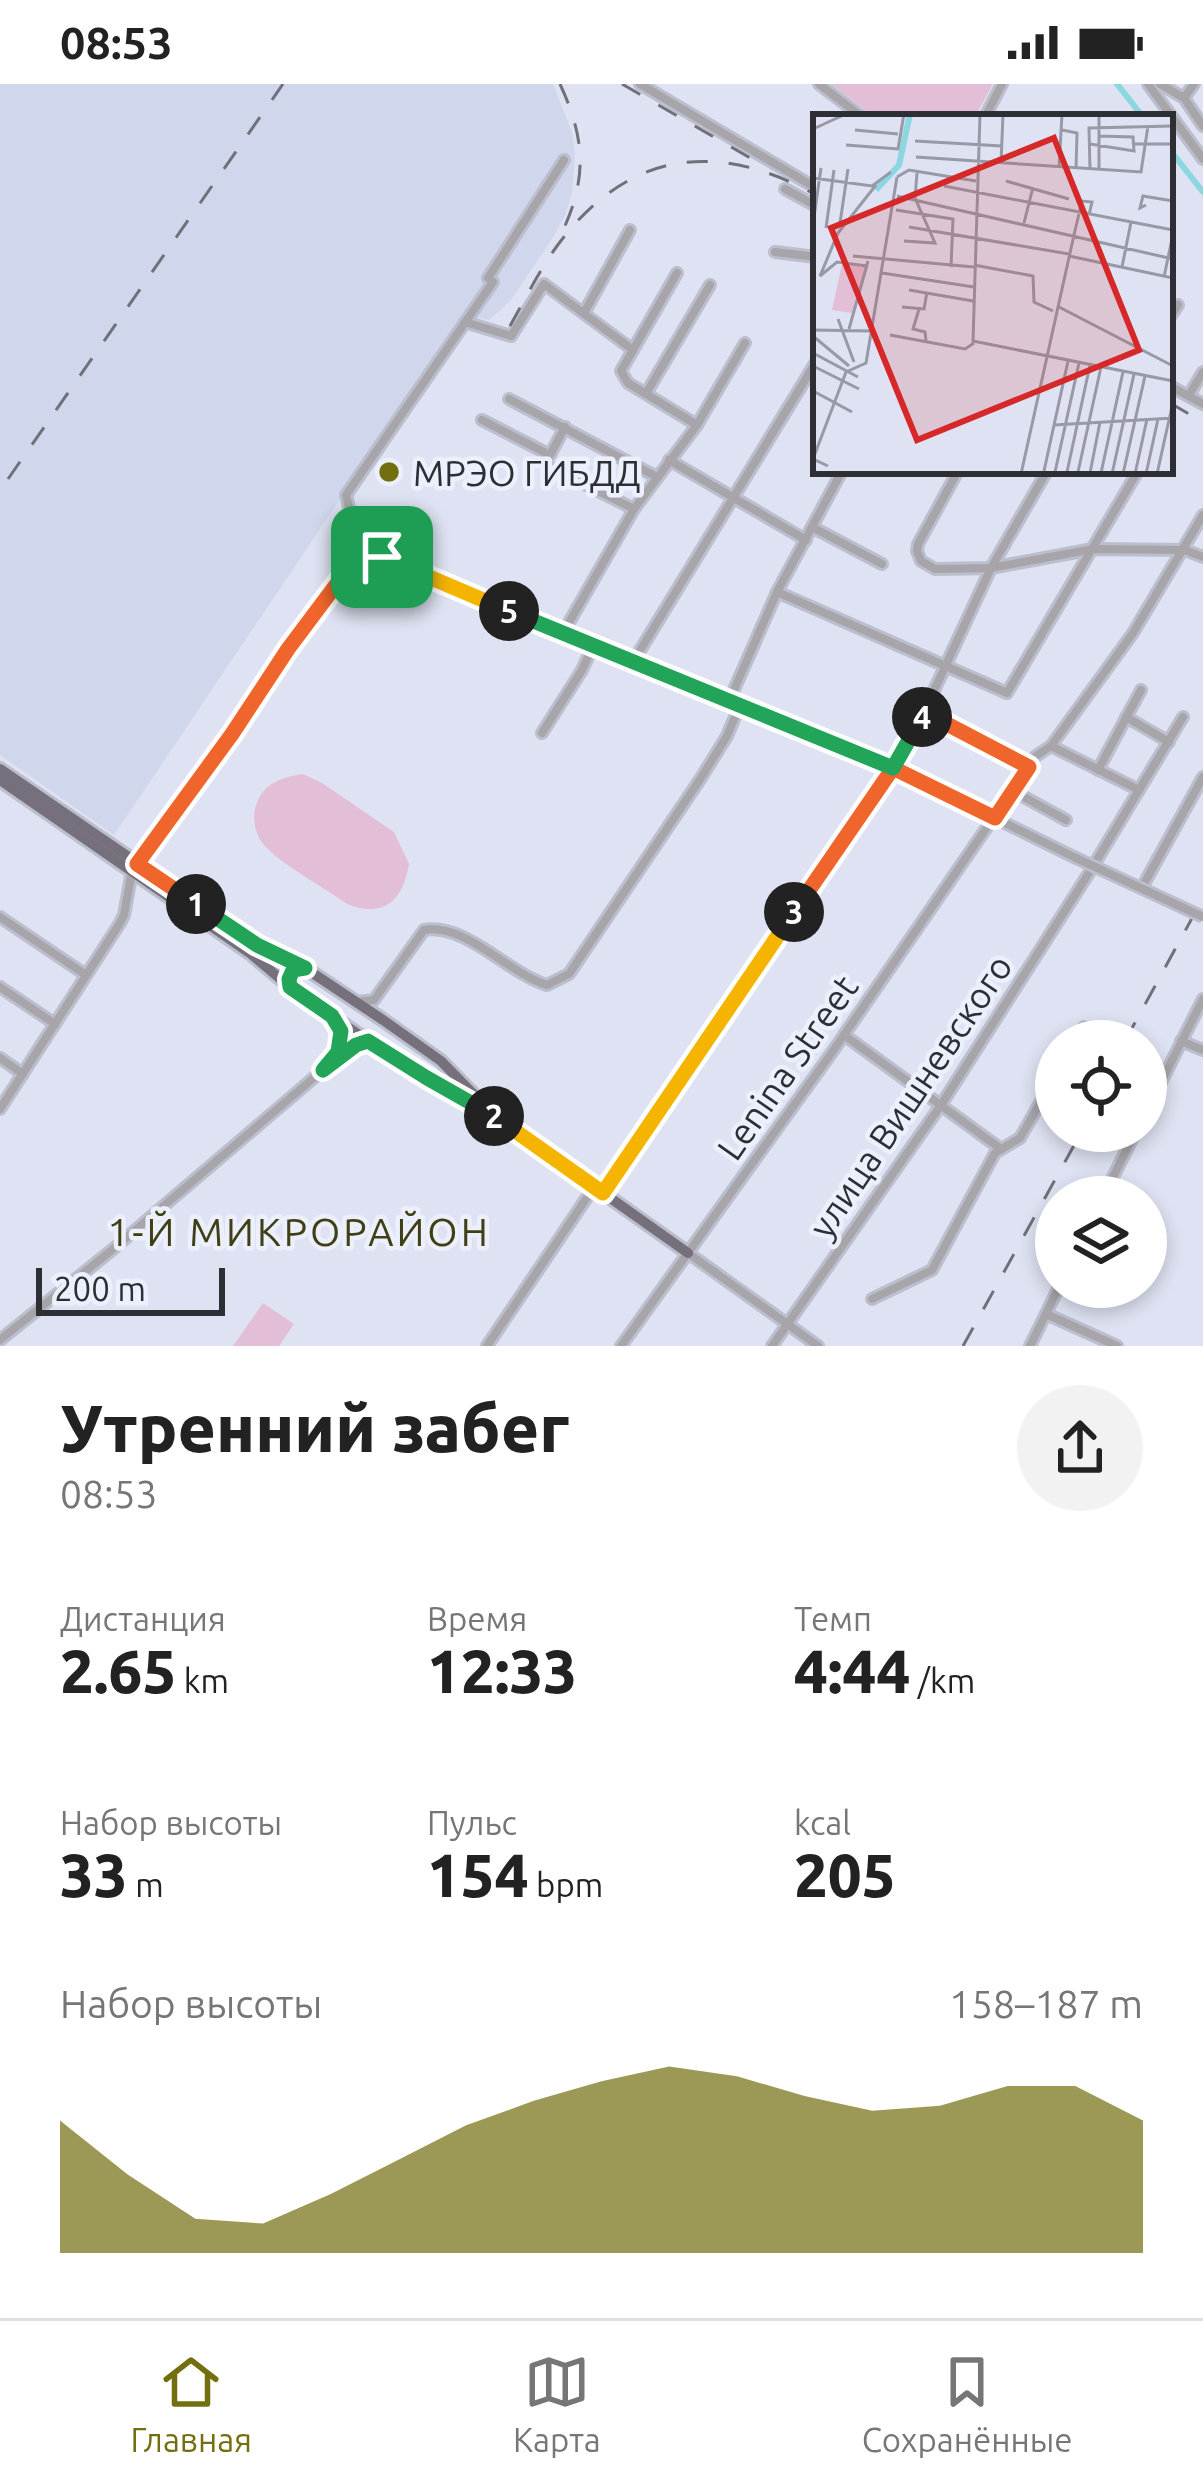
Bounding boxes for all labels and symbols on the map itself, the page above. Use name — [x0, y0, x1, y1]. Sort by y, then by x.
inset map — [813, 114, 1173, 474]
place label: МРЭО ГИБДД — [413, 452, 641, 493]
marker: МРЭО ГИБДД — [376, 459, 402, 485]
pin — [331, 506, 433, 608]
pin: 5 — [479, 581, 539, 641]
pin: 4 — [892, 687, 952, 747]
pin: 1 — [166, 874, 226, 934]
pin: 3 — [764, 882, 824, 942]
street label: улица Вишневского — [800, 947, 1020, 1245]
street label: Lenina Street — [708, 967, 866, 1167]
pin: 2 — [464, 1086, 524, 1146]
district label: 1-Й МИКРОРАЙОН — [107, 1210, 491, 1253]
scale bar — [36, 1262, 225, 1315]

